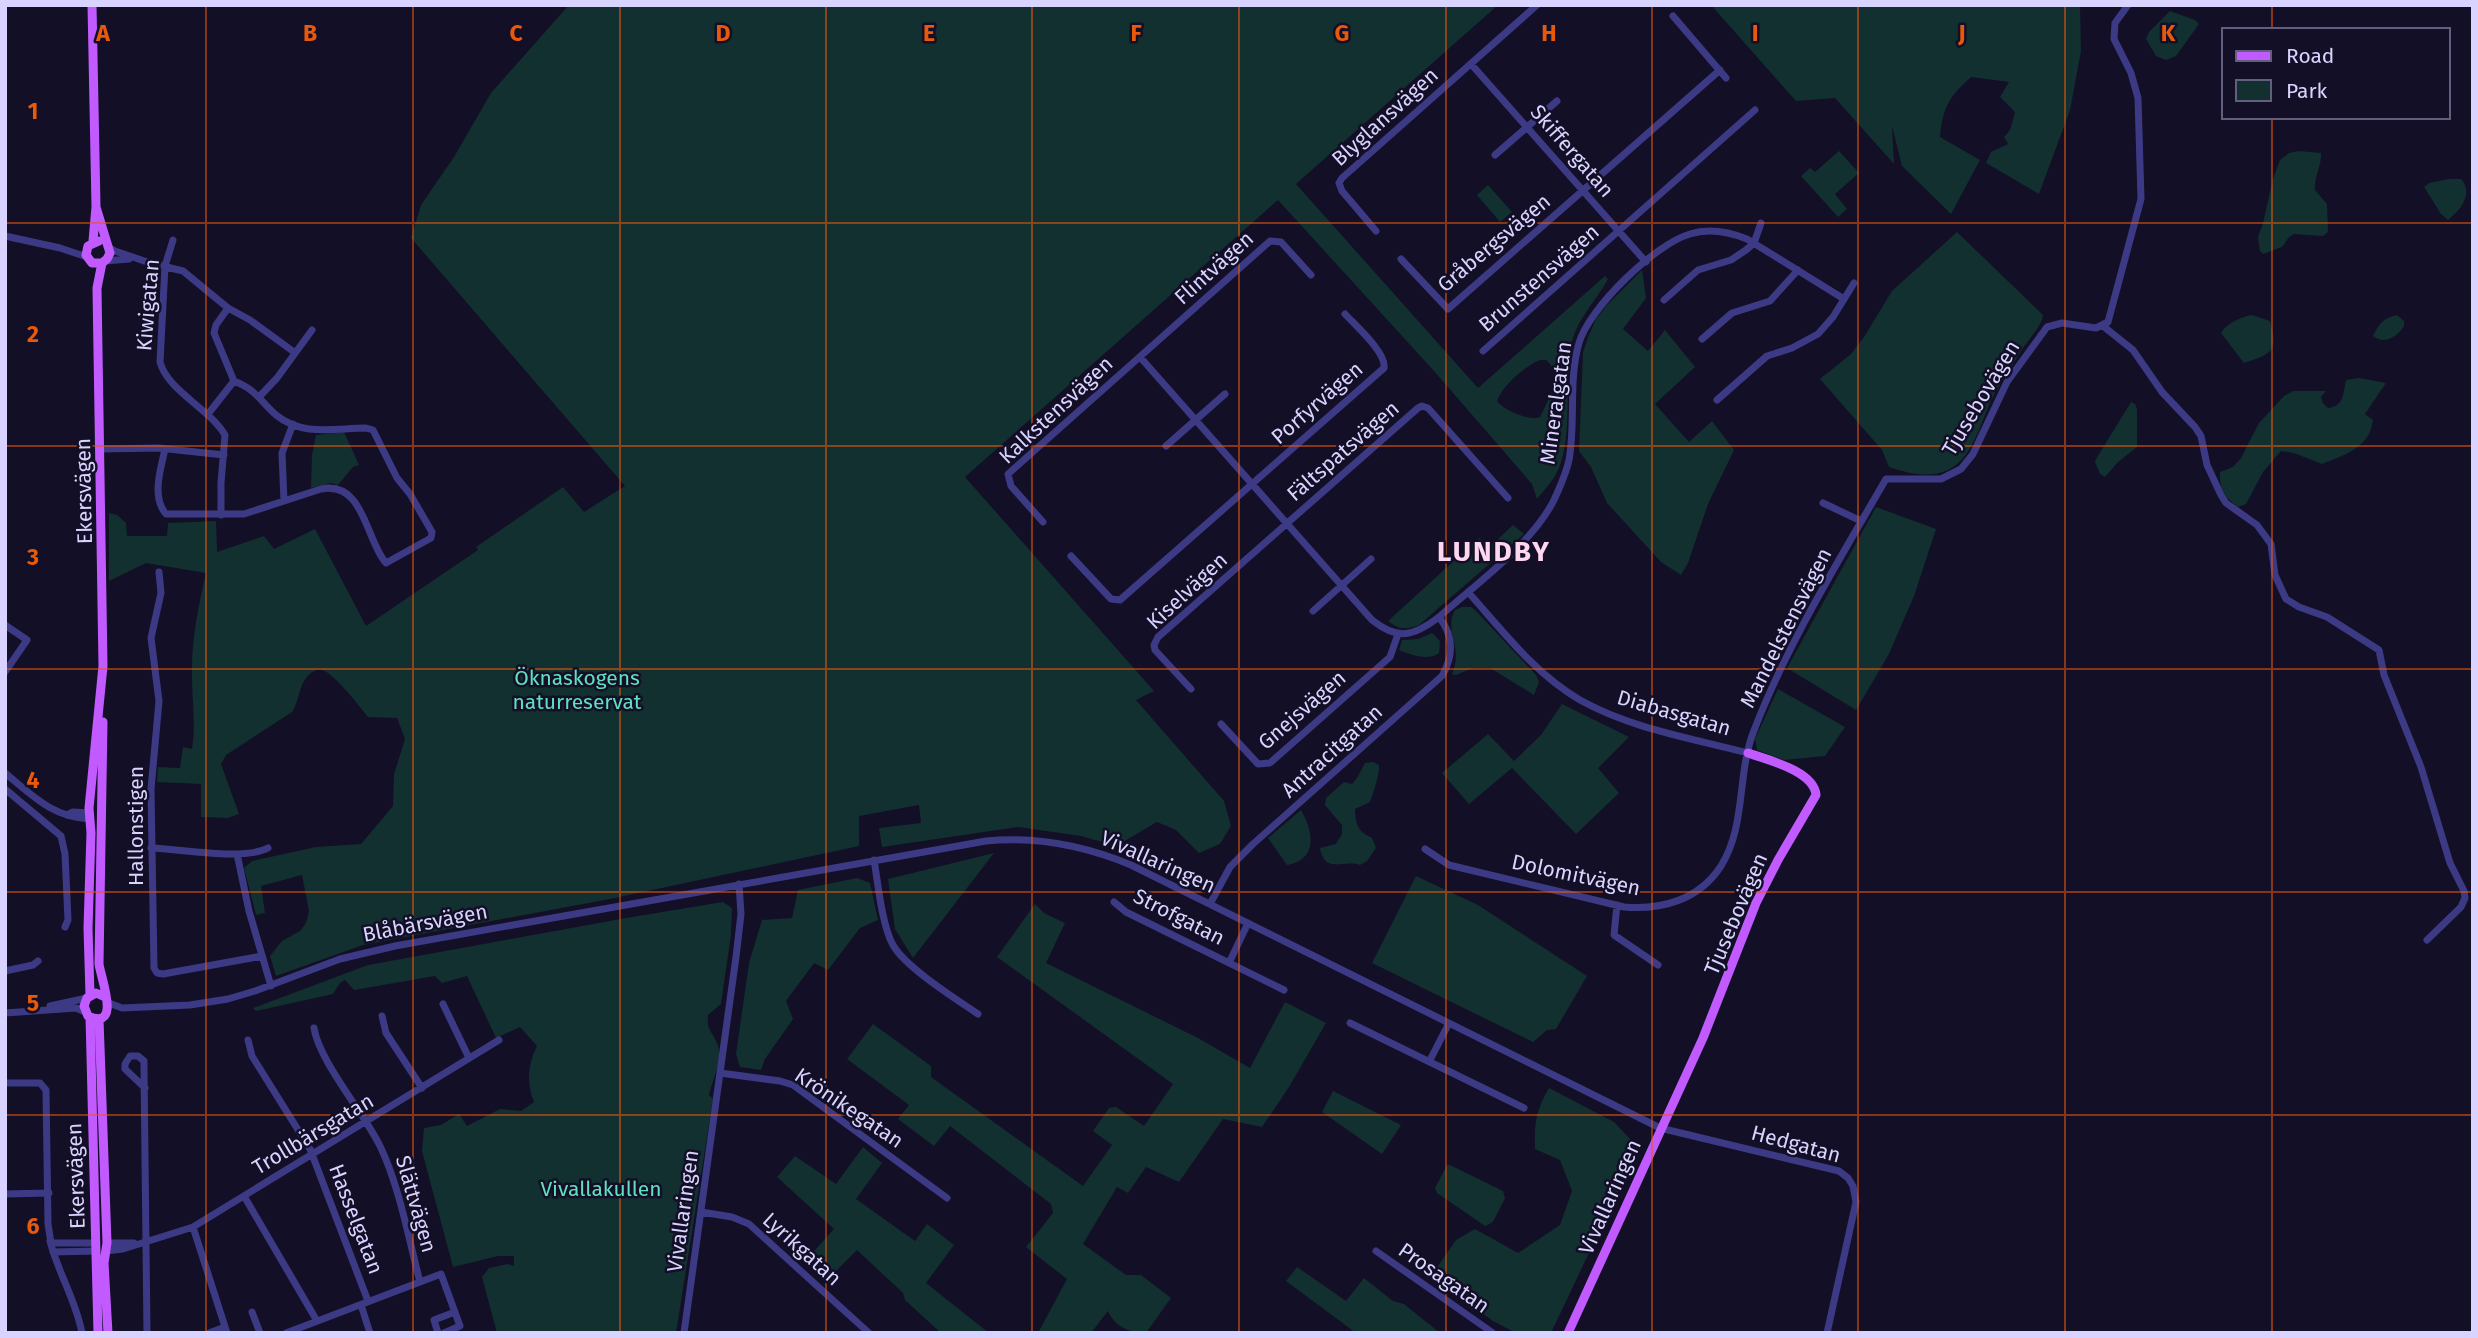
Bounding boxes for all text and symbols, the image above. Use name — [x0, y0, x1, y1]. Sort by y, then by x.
text: A — [95, 19, 110, 47]
text: B — [303, 19, 317, 47]
text: C — [509, 19, 523, 47]
text: D — [716, 19, 731, 47]
text: E — [923, 19, 935, 47]
text: F — [1130, 19, 1142, 47]
text: G — [1335, 19, 1349, 47]
text: H — [1541, 19, 1557, 47]
text: I — [1752, 19, 1758, 47]
text: J — [1957, 19, 1966, 47]
text: K — [2161, 19, 2176, 47]
legend — [2222, 28, 2450, 119]
text: Road — [2286, 43, 2334, 69]
street label: Blyglansvägen — [1326, 62, 1444, 172]
text: Park — [2286, 78, 2328, 104]
text: 1 — [28, 97, 38, 125]
street label: Skiffergatan — [1525, 99, 1619, 203]
street label: Gråbergsvägen — [1432, 188, 1556, 298]
street label: Brunstensvägen — [1473, 219, 1605, 337]
street label: Flintvägen — [1169, 226, 1259, 310]
street label: Kiwigatan — [131, 258, 165, 352]
text: 2 — [27, 320, 39, 348]
street label: Tjusebovägen — [1936, 336, 2026, 460]
street label: Mineralgatan — [1535, 340, 1577, 466]
street label: Kalkstensvägen — [994, 351, 1118, 469]
street label: Porfyrvägen — [1266, 356, 1368, 450]
street label: Fältspatsvägen — [1282, 395, 1404, 507]
street label: Ekersvägen — [70, 438, 98, 544]
district label: LUNDBY — [1437, 535, 1551, 568]
text: 3 — [26, 543, 39, 571]
street label: Mandelstensvägen — [1734, 544, 1838, 712]
street label: Kiselvägen — [1141, 547, 1233, 635]
park label: Öknaskogens naturreservat — [513, 665, 642, 715]
street label: Gnejsvägen — [1253, 665, 1351, 755]
street label: Diabasgatan — [1614, 684, 1734, 742]
street label: Antracitgatan — [1276, 699, 1388, 803]
text: 4 — [27, 766, 40, 794]
street label: Hallonstigen — [123, 766, 149, 886]
street label: Vivallaringen — [1096, 825, 1220, 899]
street label: Dolomitvägen — [1509, 849, 1643, 901]
street label: Tjusebovägen — [1699, 849, 1773, 979]
street label: Strofgatan — [1129, 883, 1229, 951]
street label: Blåbärsvägen — [360, 898, 490, 948]
text: 5 — [27, 989, 39, 1017]
street label: Krönikegatan — [790, 1062, 908, 1154]
street label: Trollbärsgatan — [248, 1088, 378, 1180]
street label: Hedgatan — [1748, 1120, 1844, 1168]
street label: Ekersvägen — [61, 1123, 91, 1229]
street label: Vivallaringen — [1573, 1135, 1647, 1259]
street label: Vivallaringen — [662, 1148, 704, 1274]
street label: Slättvägen — [390, 1153, 442, 1255]
street label: Hasselgatan — [323, 1160, 389, 1278]
park label: Vivallakullen — [540, 1176, 662, 1202]
street label: Lyrikgatan — [757, 1207, 847, 1291]
text: 6 — [27, 1212, 40, 1240]
street label: Prosagatan — [1393, 1237, 1495, 1319]

